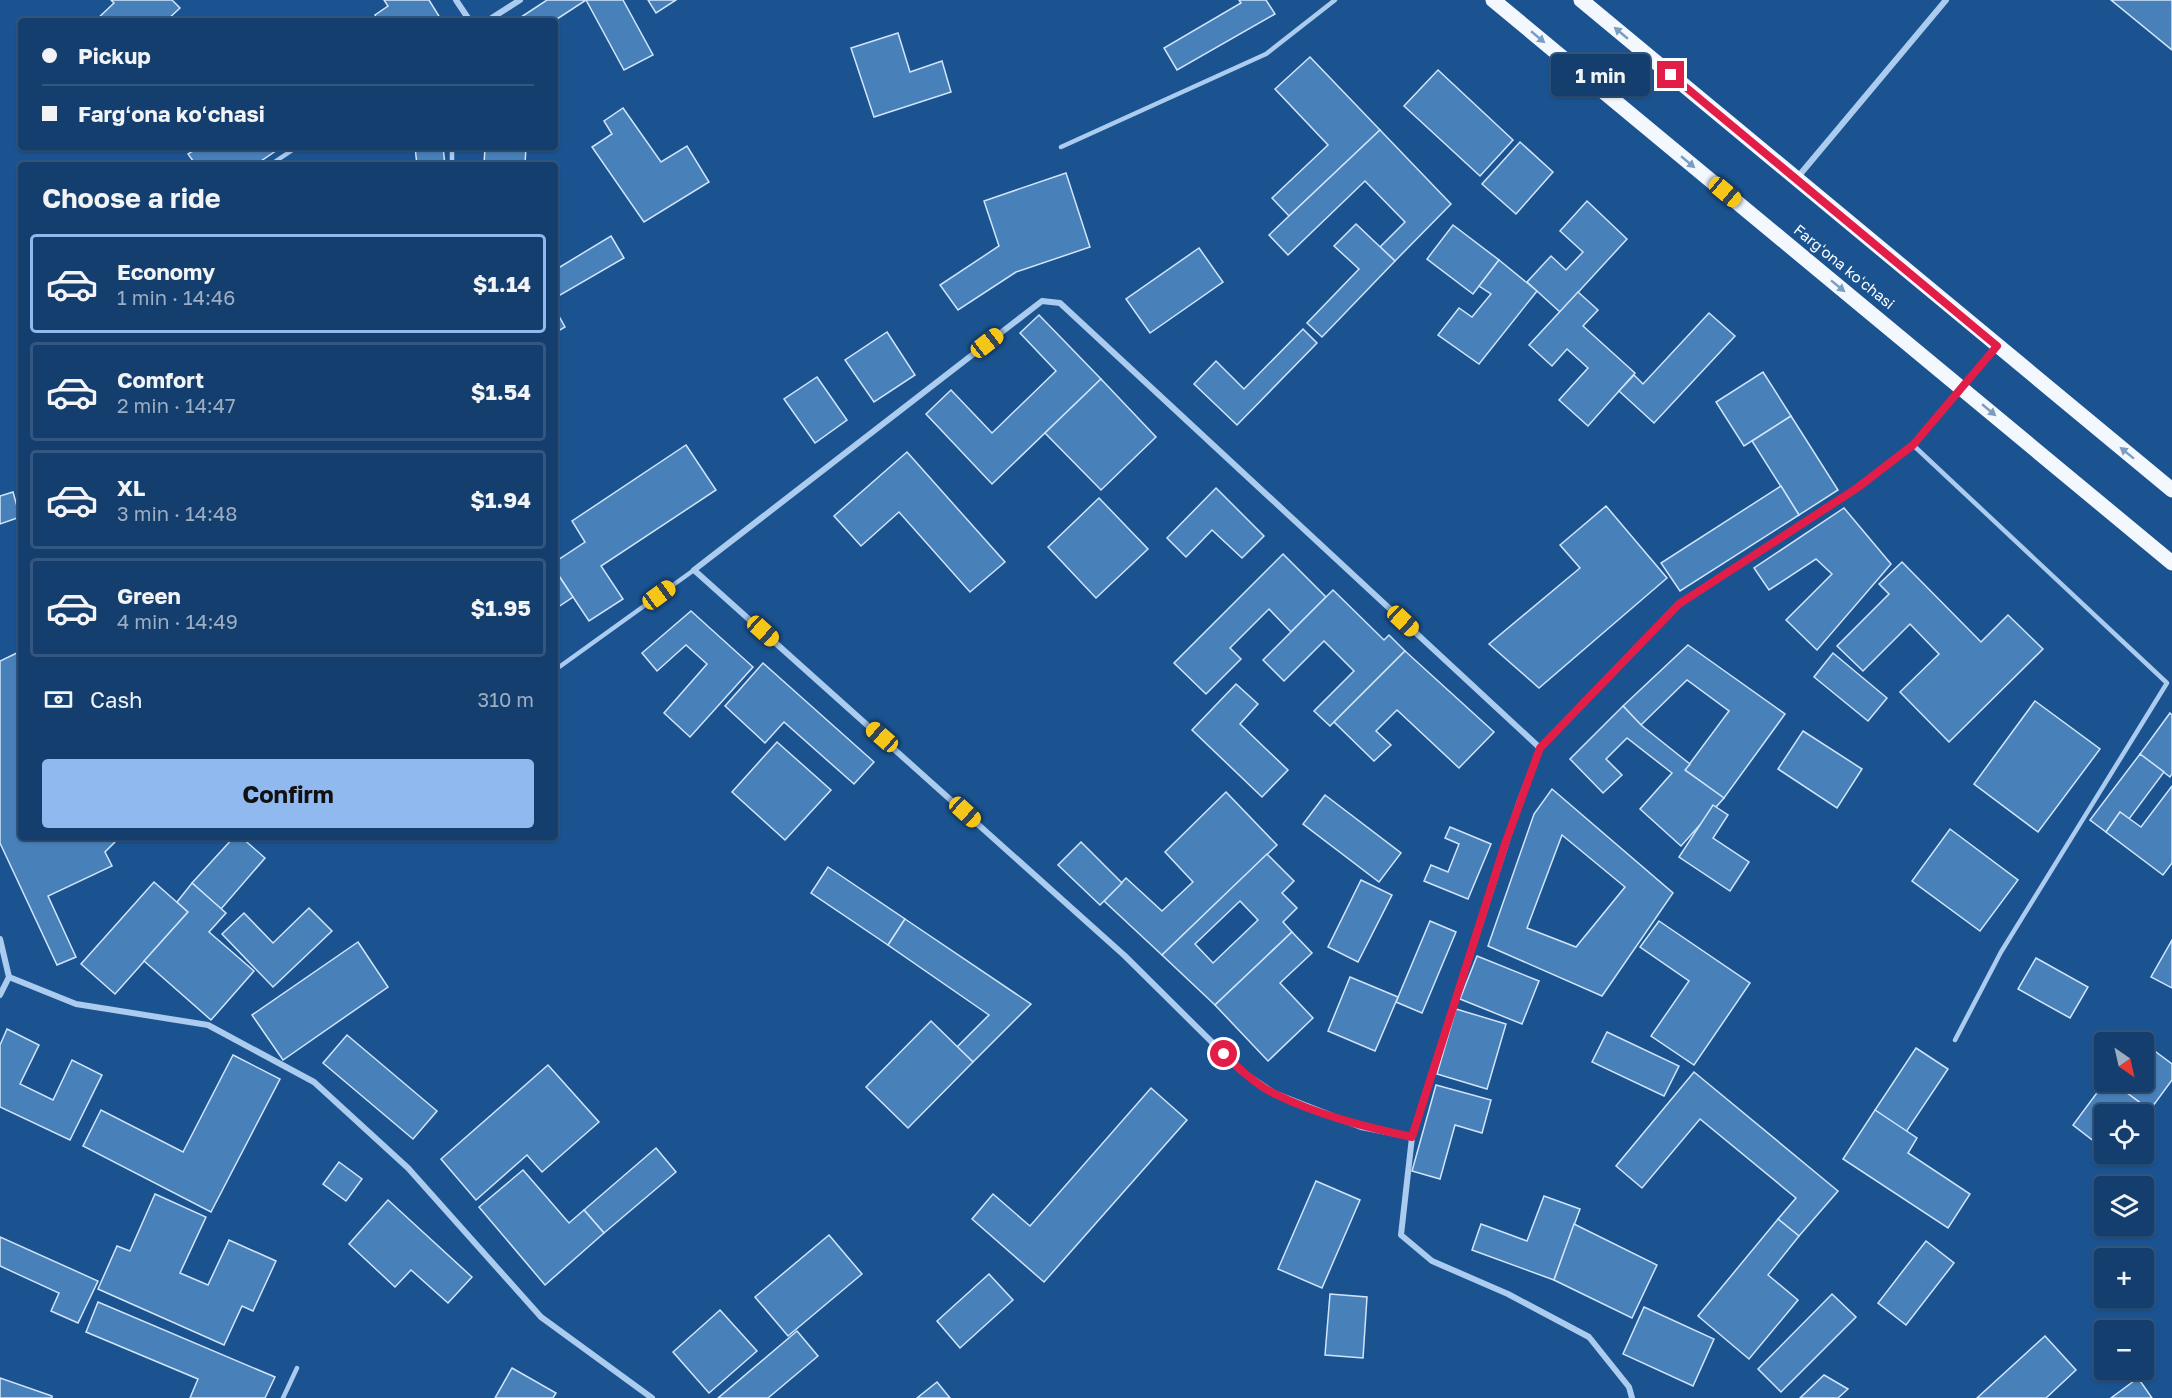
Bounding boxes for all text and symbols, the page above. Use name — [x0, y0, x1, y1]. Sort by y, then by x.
one-way arrow — [1613, 27, 1629, 40]
one-way arrow — [1530, 31, 1546, 44]
text: Pickup — [78, 42, 151, 69]
callout: 1 min — [1551, 54, 1650, 96]
route end — [1657, 61, 1684, 88]
text: 1 min — [1575, 63, 1626, 87]
text: Fargʻona koʻchasi — [78, 100, 265, 127]
one-way arrow — [1680, 155, 1695, 168]
car — [1705, 174, 1745, 210]
text: Choose a ride — [42, 182, 221, 214]
street label: Fargʻona koʻchasi — [1791, 220, 1899, 312]
icon: car — [45, 257, 99, 311]
text: Economy — [117, 258, 215, 285]
text: $1.14 — [473, 270, 531, 297]
one-way arrow — [1830, 279, 1845, 292]
text: 1 min · 14:46 — [117, 285, 235, 309]
car — [967, 325, 1007, 361]
icon: car — [45, 365, 99, 419]
text: Comfort — [117, 366, 204, 393]
text: $1.54 — [471, 378, 531, 405]
text: 2 min · 14:47 — [117, 393, 236, 417]
one-way arrow — [1981, 403, 1996, 416]
one-way arrow — [2119, 446, 2135, 459]
icon: car — [45, 473, 99, 527]
text: XL — [117, 474, 145, 501]
text: $1.94 — [470, 486, 531, 513]
text: 3 min · 14:48 — [117, 501, 237, 525]
car — [639, 577, 679, 613]
icon: car — [45, 581, 99, 635]
text: Green — [117, 582, 181, 609]
text: $1.95 — [470, 594, 531, 621]
car — [1384, 602, 1422, 640]
text: 4 min · 14:49 — [117, 609, 238, 633]
car — [744, 612, 782, 650]
icon: cash — [42, 683, 75, 716]
text: Cash — [90, 686, 143, 713]
text: 310 m — [478, 687, 534, 711]
car — [863, 718, 901, 756]
button: Confirm — [42, 759, 534, 828]
car — [946, 793, 984, 831]
north arrow — [2094, 1032, 2154, 1092]
map controls — [2094, 1032, 2154, 1380]
route start — [1210, 1040, 1237, 1067]
button: locate — [2094, 1104, 2154, 1164]
button: layers — [2094, 1176, 2154, 1236]
button: + — [2094, 1248, 2154, 1308]
button: − — [2094, 1320, 2154, 1380]

